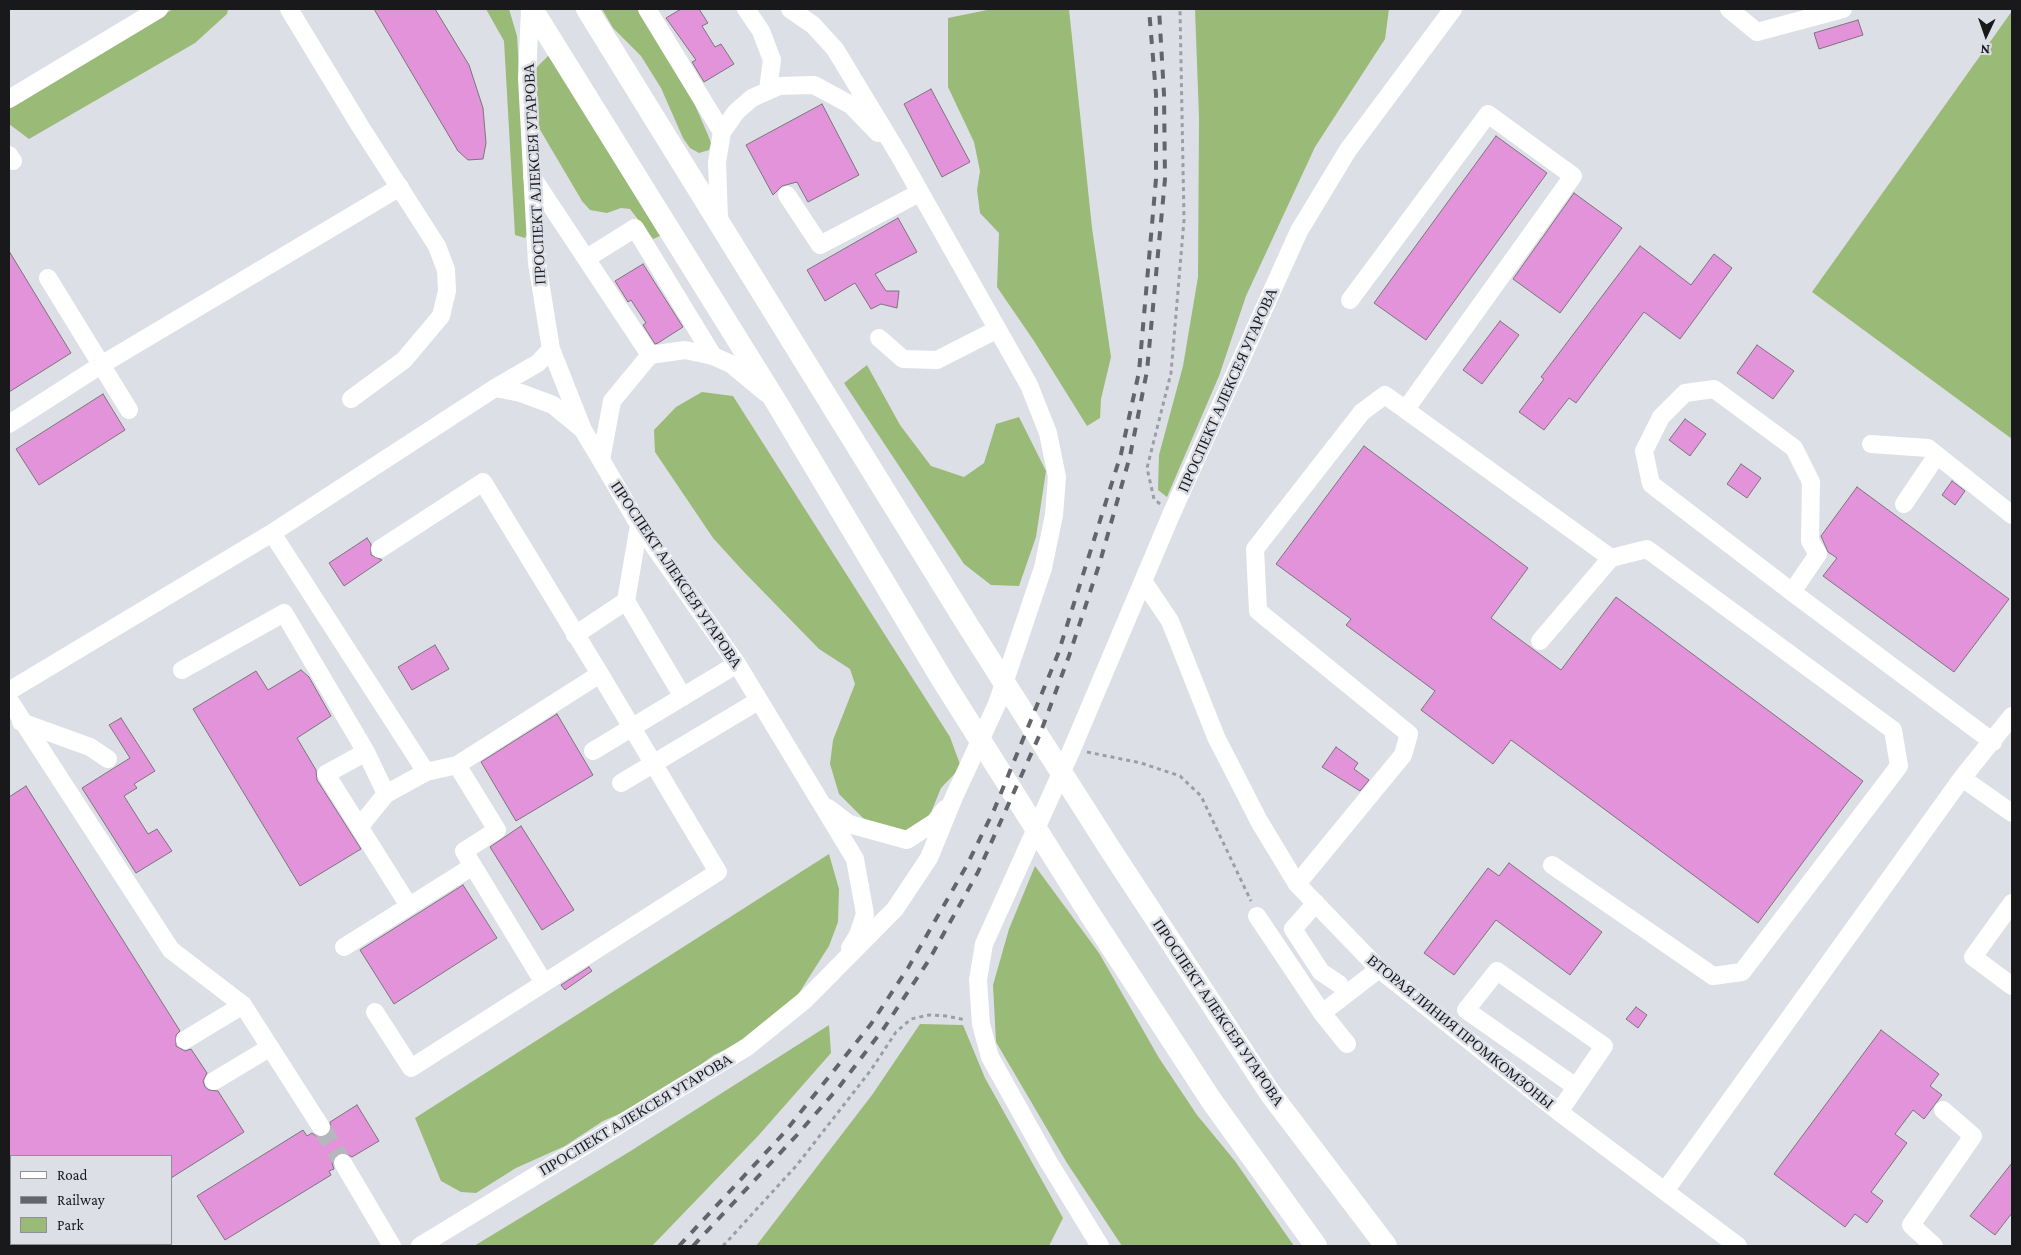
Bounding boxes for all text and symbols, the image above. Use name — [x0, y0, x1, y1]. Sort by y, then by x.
north arrow — [1961, 10, 2011, 60]
text: N — [1980, 42, 1990, 58]
street label: ПРОСПЕКТ АЛЕКСЕЯ УГАРОВА — [520, 63, 550, 285]
street label: ПРОСПЕКТ АЛЕКСЕЯ УГАРОВА — [1175, 285, 1281, 495]
street label: ПРОСПЕКТ АЛЕКСЕЯ УГАРОВА — [607, 478, 745, 672]
street label: ПРОСПЕКТ АЛЕКСЕЯ УГАРОВА — [1149, 916, 1287, 1110]
street label: ВТОРАЯ ЛИНИЯ ПРОМКОМЗОНЫ — [1363, 951, 1557, 1113]
street label: ПРОСПЕКТ АЛЕКСЕЯ УГАРОВА — [536, 1050, 736, 1180]
legend — [10, 1155, 172, 1245]
text: Road — [57, 1167, 87, 1183]
text: Railway — [57, 1192, 105, 1208]
text: Park — [57, 1217, 84, 1233]

